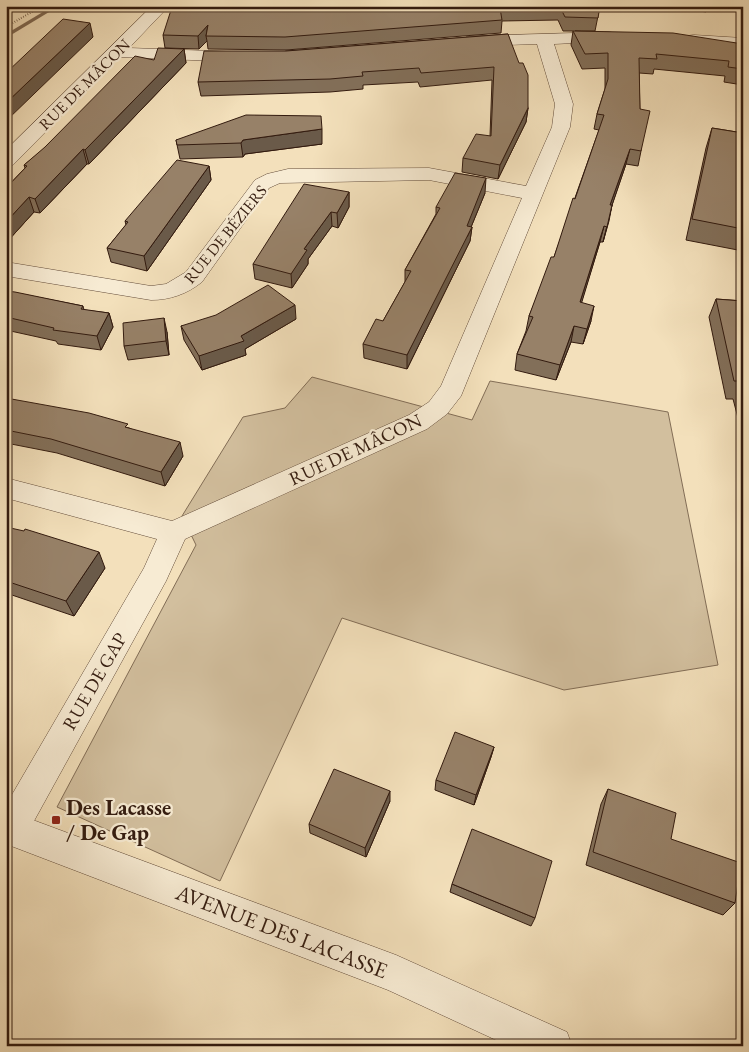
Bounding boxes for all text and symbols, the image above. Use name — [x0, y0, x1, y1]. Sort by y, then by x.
street label: RUE DE MÂCON — [34, 34, 135, 135]
street label: RUE DE BÉZIERS — [179, 181, 272, 288]
street label: RUE DE MÂCON — [285, 408, 426, 491]
street label: RUE DE GAP — [57, 628, 133, 734]
place label: Des Lacasse / De Gap — [66, 793, 171, 847]
marker: Des Lacasse / De Gap — [50, 814, 62, 826]
street label: AVENUE DES LACASSE — [171, 877, 392, 985]

